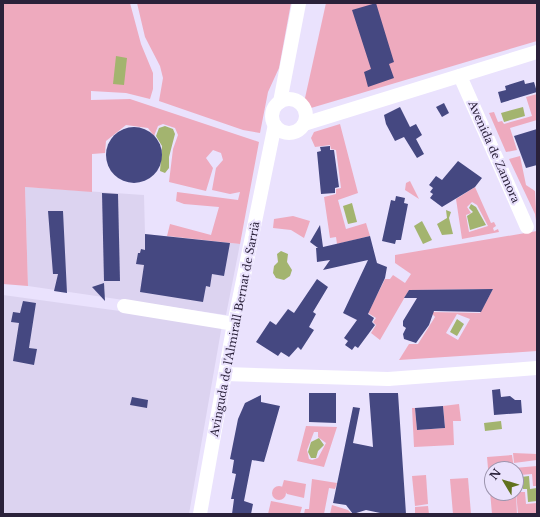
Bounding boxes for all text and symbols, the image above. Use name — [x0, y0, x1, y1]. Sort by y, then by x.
street label: Avenida de Zamora — [466, 99, 522, 205]
street label: Avinguda de l'Almirall Bernat de Sarrià — [208, 220, 262, 438]
north arrow — [484, 461, 524, 501]
text: N — [487, 466, 504, 483]

